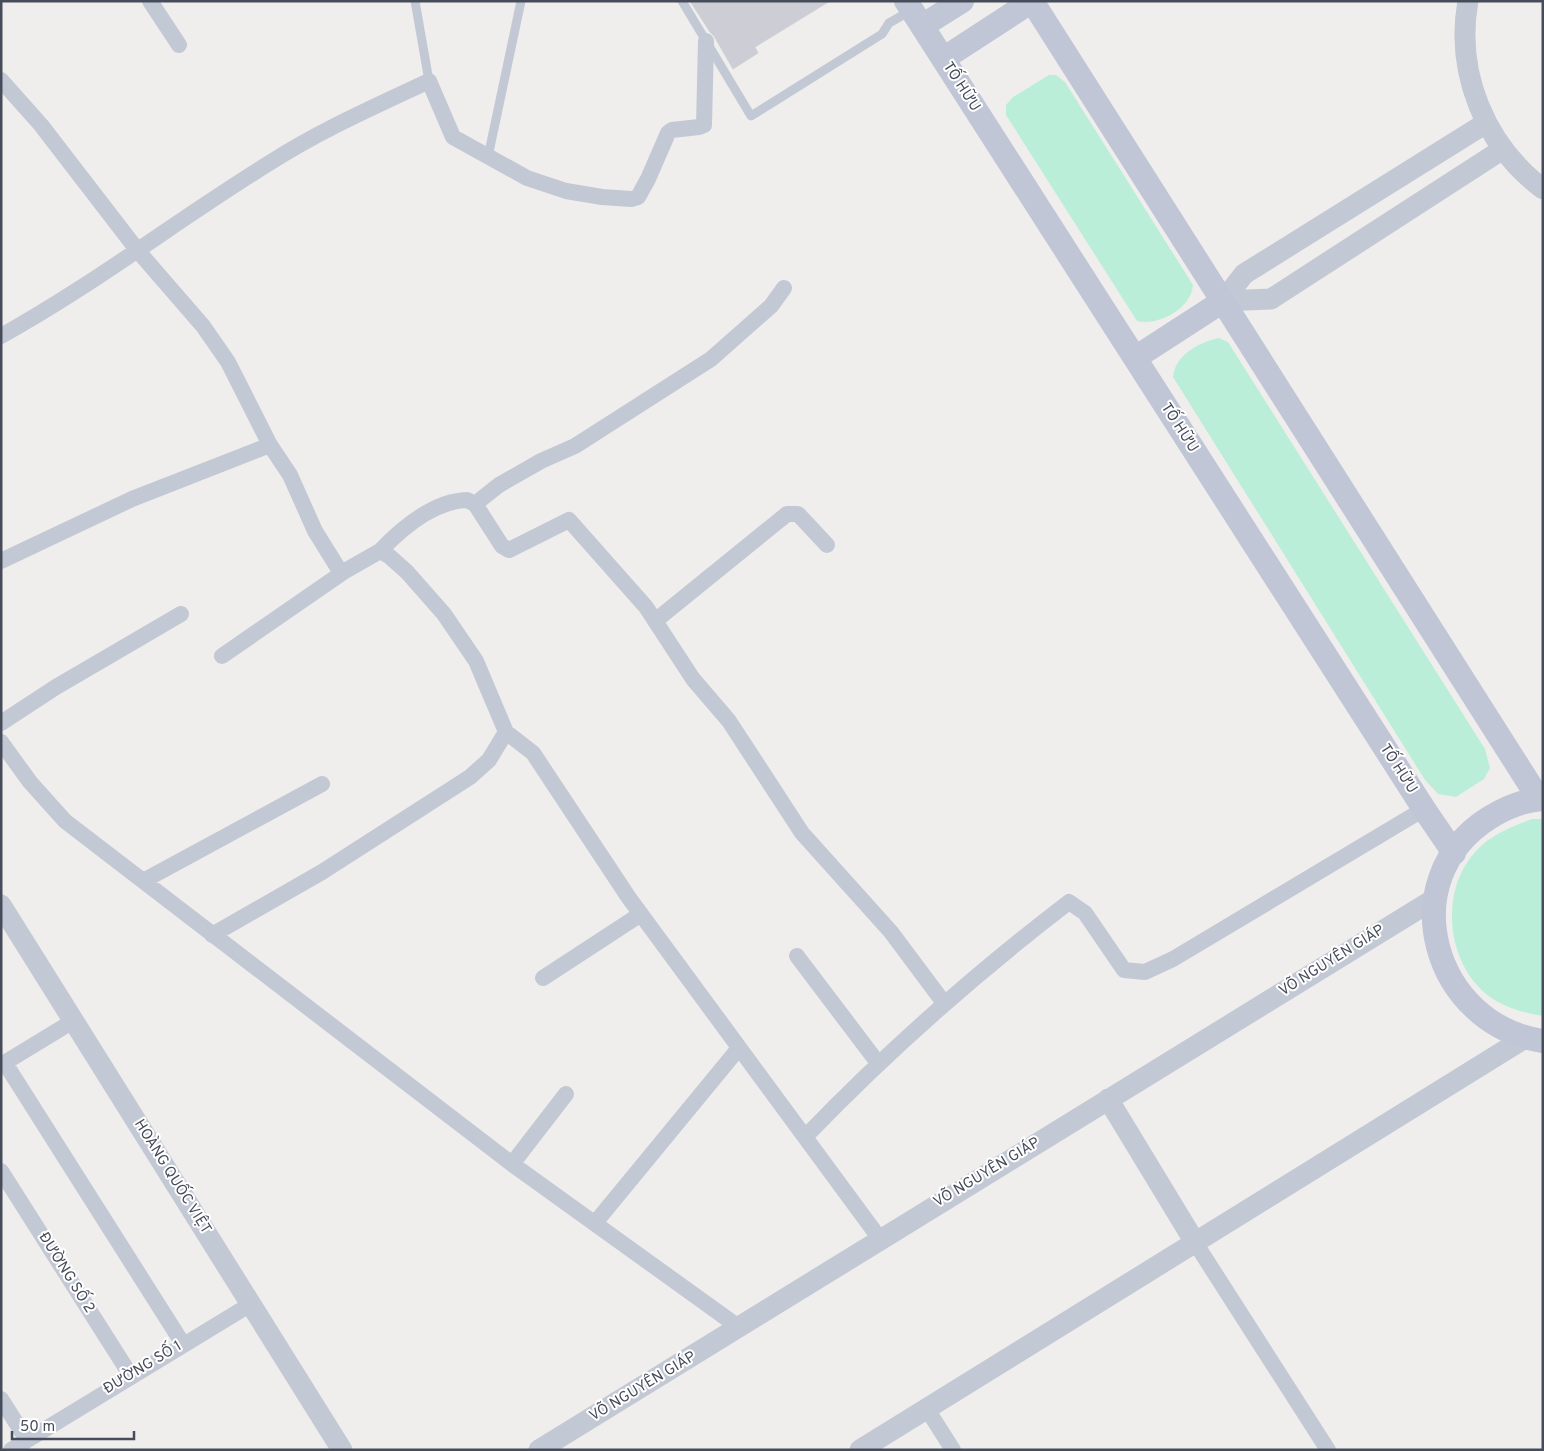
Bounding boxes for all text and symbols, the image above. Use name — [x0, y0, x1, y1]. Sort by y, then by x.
street label: TỐ HỮU — [938, 56, 987, 115]
street label: TỐ HỮU — [1156, 397, 1205, 456]
street label: TỐ HỮU — [1375, 738, 1424, 797]
street label: VÕ NGUYÊN GIÁP — [1275, 920, 1388, 1001]
street label: HOÀNG QUỐC VIỆT — [129, 1114, 218, 1238]
street label: VÕ NGUYÊN GIÁP — [930, 1133, 1044, 1212]
street label: ĐƯỜNG SỐ 2 — [34, 1227, 102, 1317]
street label: ĐƯỜNG SỐ 1 — [98, 1334, 186, 1399]
street label: VÕ NGUYÊN GIÁP — [586, 1347, 700, 1426]
scale bar — [12, 1408, 135, 1440]
text: 50 m — [20, 1418, 55, 1437]

